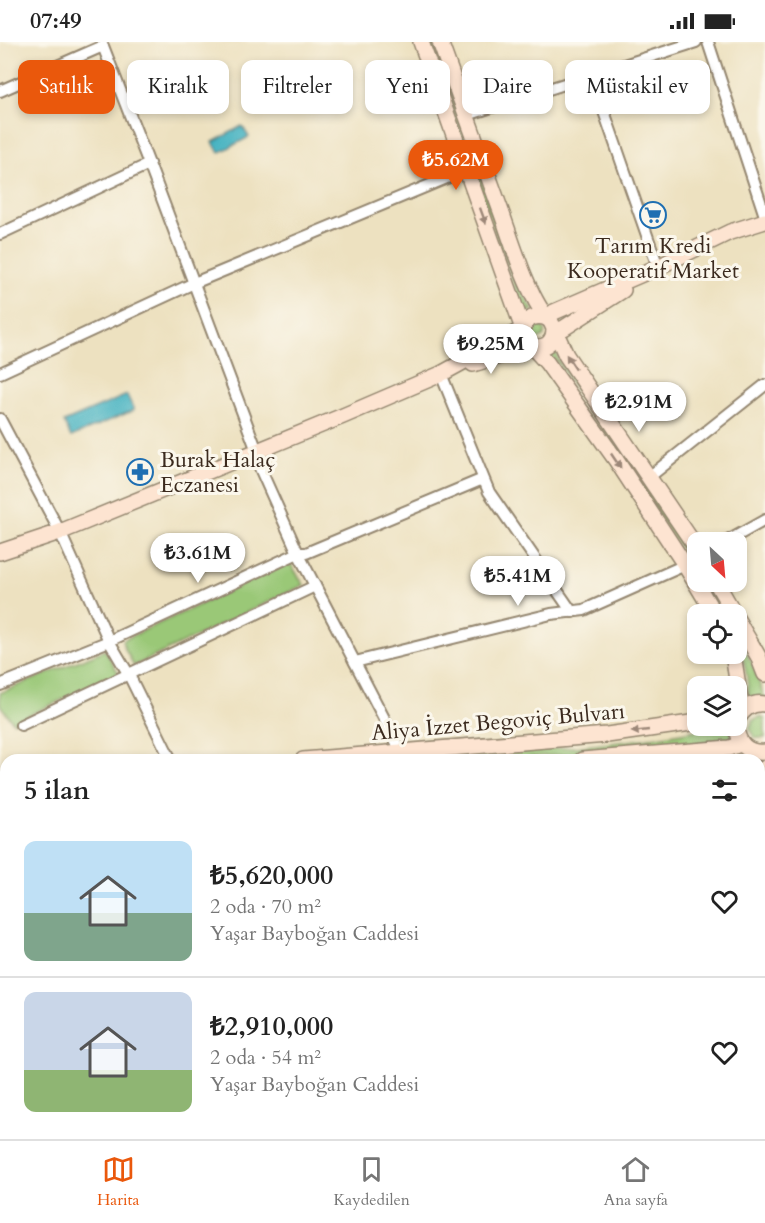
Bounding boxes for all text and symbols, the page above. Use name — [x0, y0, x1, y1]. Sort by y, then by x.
text: 07:49 — [30, 6, 81, 36]
chip: Satılık — [18, 60, 115, 114]
chip: Kiralık — [127, 60, 229, 114]
chip: Filtreler — [241, 60, 353, 114]
chip: Yeni — [365, 60, 450, 114]
chip: Daire — [462, 60, 553, 114]
chip: Müstakil ev — [565, 60, 710, 114]
pin: ₺5.62M — [407, 140, 505, 191]
text: ₺5.62M — [422, 146, 490, 173]
supermarket icon: Tarım Kredi Kooperatif Market — [638, 200, 668, 230]
one-way arrow — [478, 207, 488, 225]
place label: Tarım Kredi Kooperatif Market — [567, 231, 739, 286]
pin: ₺9.25M — [442, 324, 540, 375]
text: ₺9.25M — [457, 330, 525, 357]
one-way arrow — [566, 354, 577, 370]
pin: ₺2.91M — [590, 382, 688, 433]
text: ₺2.91M — [605, 388, 673, 415]
place label: Burak Halaç Eczanesi — [160, 445, 275, 500]
one-way arrow — [610, 452, 622, 468]
pharmacy icon: Burak Halaç Eczanesi — [125, 457, 155, 487]
north arrow — [687, 532, 747, 592]
map controls — [687, 532, 747, 736]
pin: ₺3.61M — [149, 533, 247, 584]
text: ₺3.61M — [164, 539, 232, 566]
pin: ₺5.41M — [469, 556, 567, 607]
text: ₺5.41M — [484, 562, 552, 589]
button: locate — [687, 604, 747, 664]
button: layers — [687, 676, 747, 736]
street label: Aliya İzzet Begoviç Bulvarı — [370, 696, 626, 748]
one-way arrow — [630, 726, 649, 736]
text: 5 ilan — [24, 773, 90, 808]
icon: filters — [708, 774, 741, 807]
text: ₺5,620,000 — [210, 858, 333, 893]
icon: home — [72, 865, 144, 937]
icon: heart — [708, 885, 741, 918]
text: 2 oda · 70 m² — [210, 893, 321, 920]
text: Yaşar Bayboğan Caddesi — [210, 920, 419, 947]
text: ₺2,910,000 — [210, 1009, 333, 1044]
icon: home — [72, 1016, 144, 1088]
icon: heart — [708, 1036, 741, 1069]
text: 2 oda · 54 m² — [210, 1044, 321, 1071]
text: Yaşar Bayboğan Caddesi — [210, 1071, 419, 1098]
tab: Harita — [97, 1153, 140, 1211]
tab: Kaydedilen — [333, 1153, 410, 1211]
tab: Ana sayfa — [604, 1153, 668, 1211]

